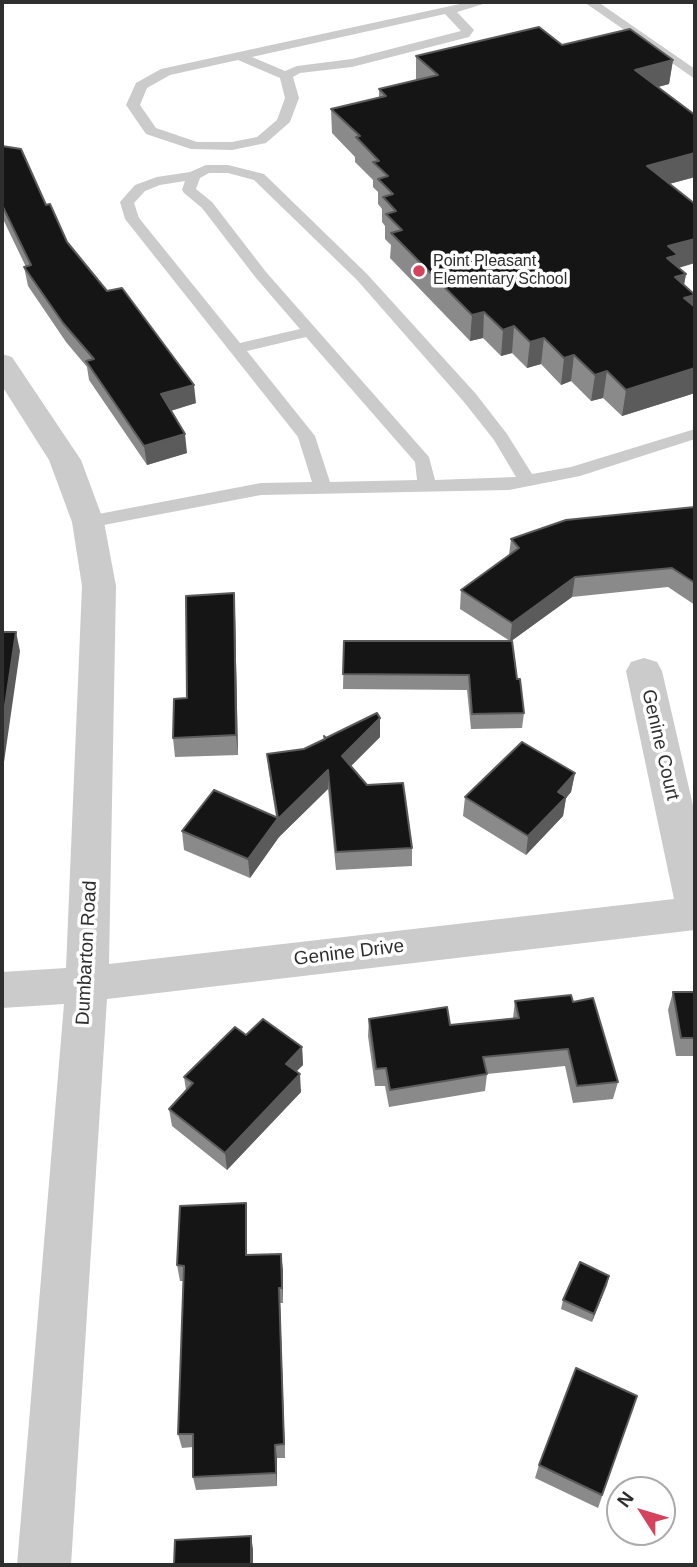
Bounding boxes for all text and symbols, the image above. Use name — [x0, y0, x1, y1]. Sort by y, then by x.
place label: Point Pleasant Elementary School — [433, 252, 567, 290]
marker: Point Pleasant Elementary School — [411, 263, 427, 279]
street label: Genine Court — [636, 687, 684, 803]
street label: Dumbarton Road — [72, 880, 102, 1026]
street label: Genine Drive — [293, 935, 405, 971]
north arrow — [606, 1476, 676, 1546]
text: N — [613, 1487, 638, 1511]

